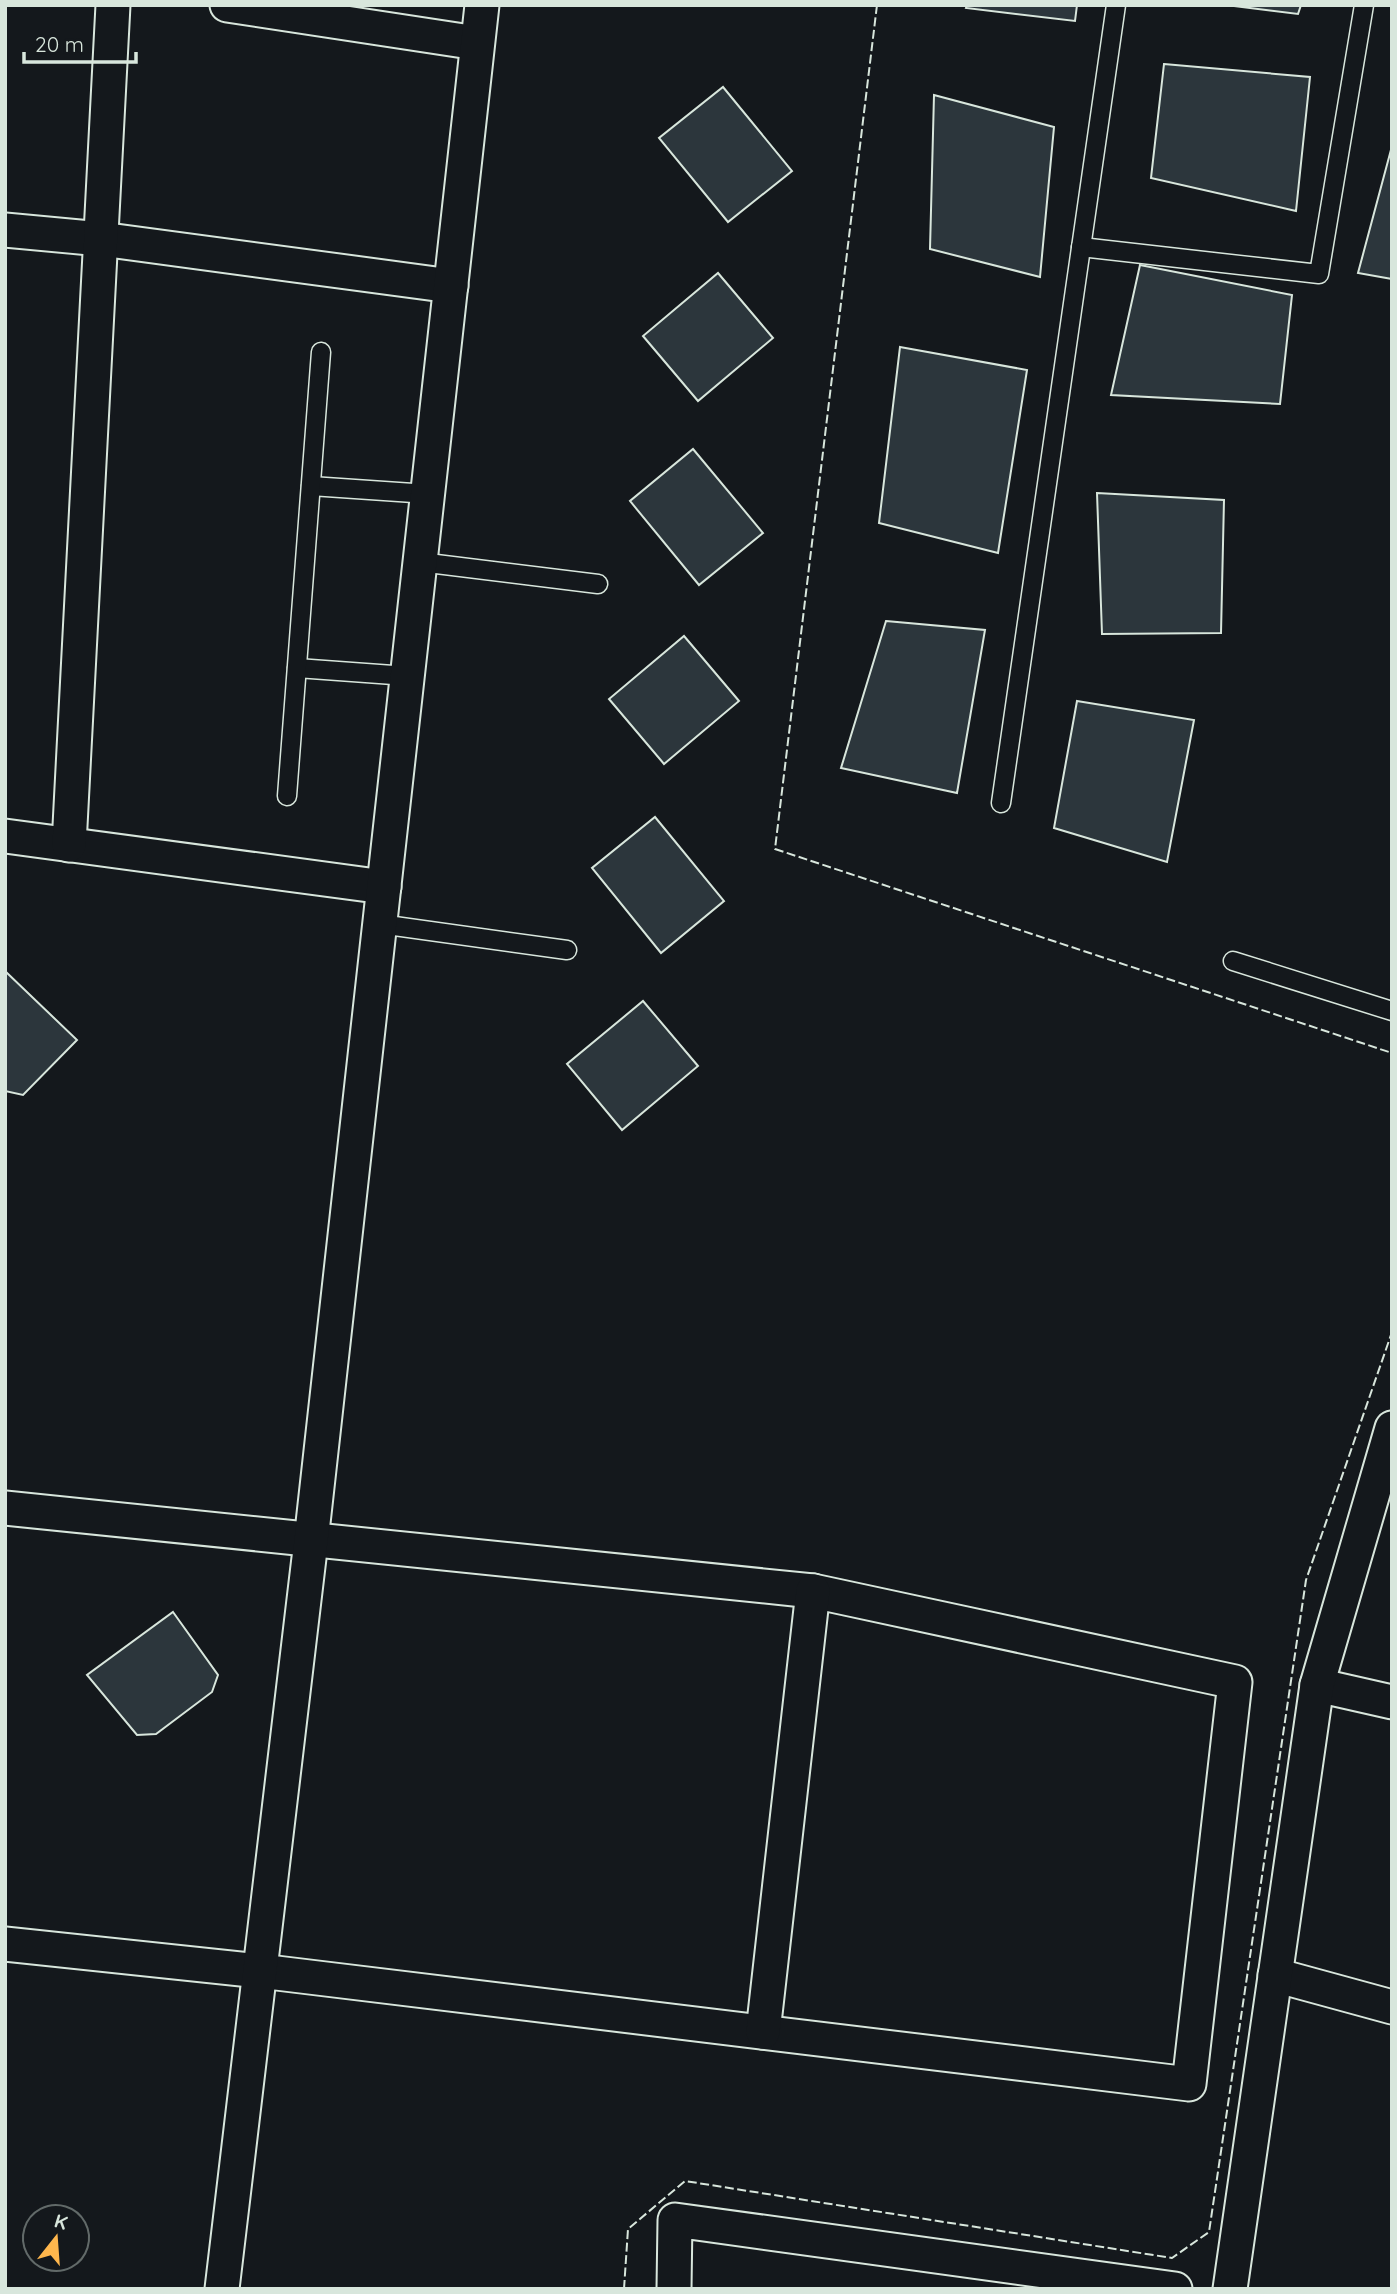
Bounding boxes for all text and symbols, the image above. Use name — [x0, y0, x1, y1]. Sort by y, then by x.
scale bar — [24, 21, 136, 65]
text: 20 m — [35, 31, 84, 57]
north arrow — [21, 2203, 91, 2273]
text: K — [52, 2208, 70, 2235]

